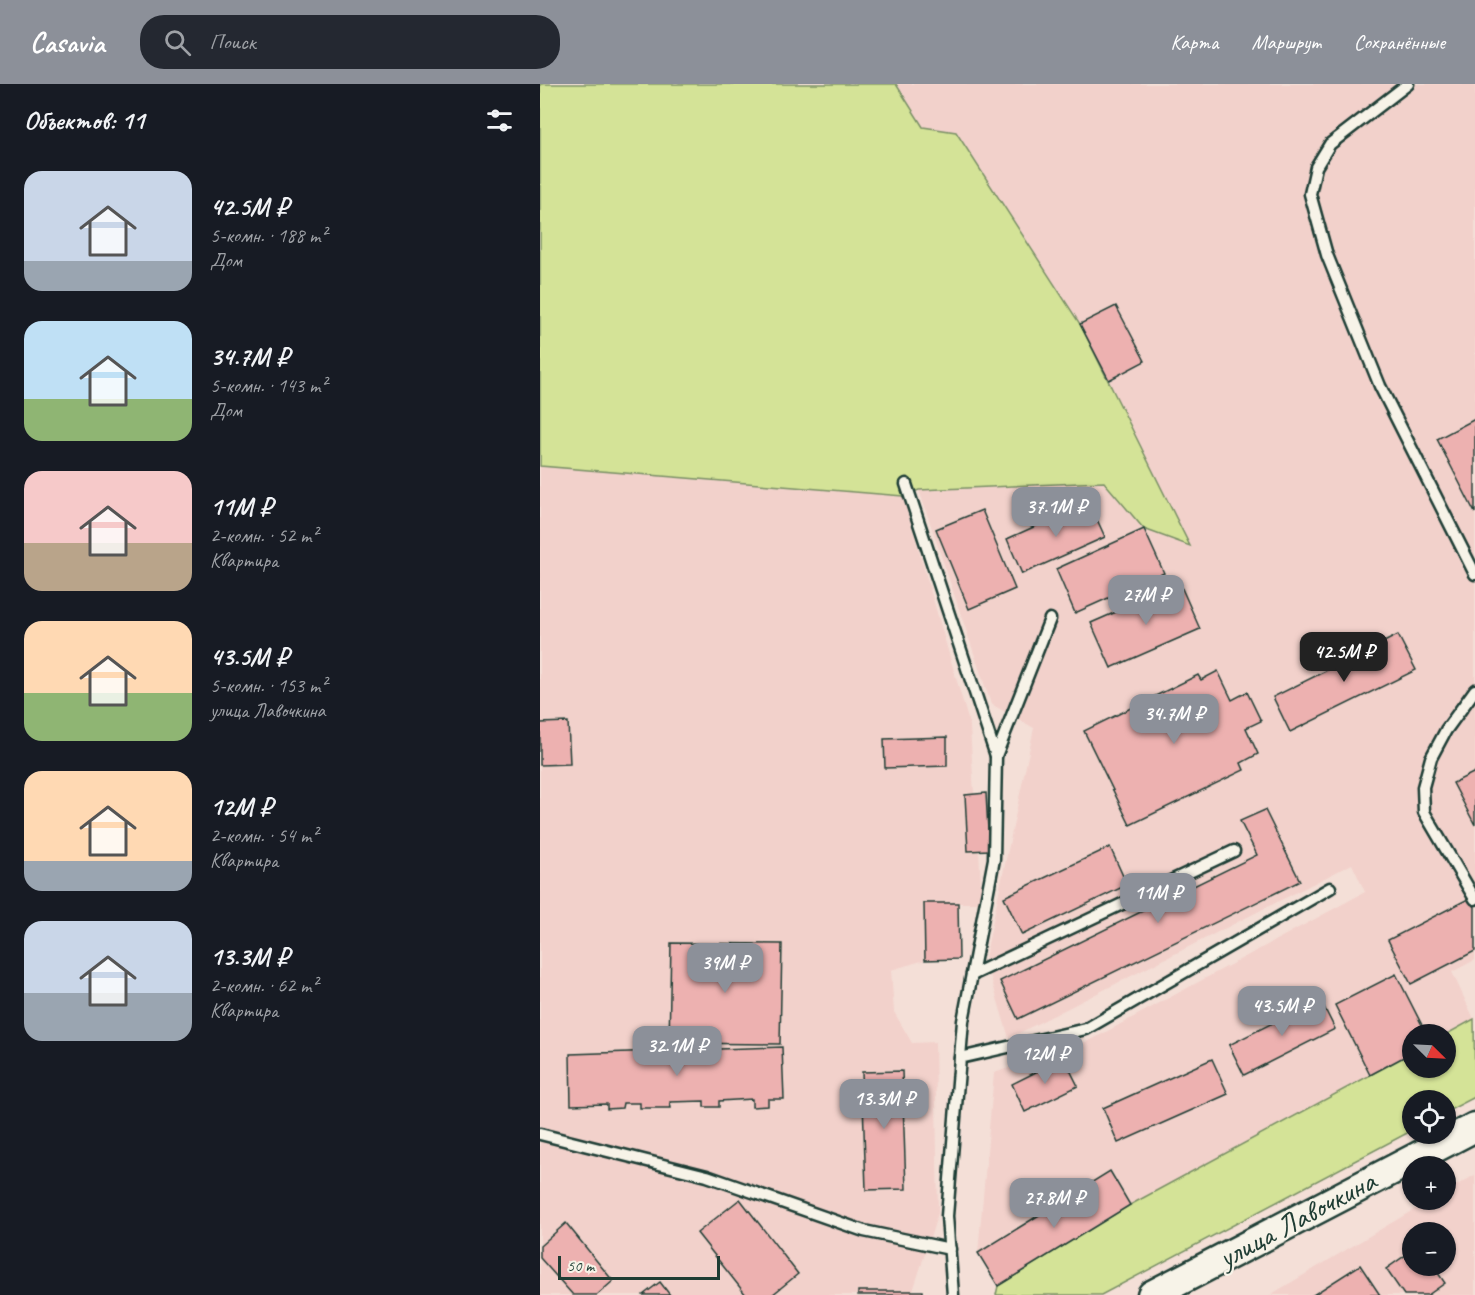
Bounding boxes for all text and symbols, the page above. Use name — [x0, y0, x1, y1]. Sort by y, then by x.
search box — [140, 15, 560, 69]
text: Casavia — [30, 25, 104, 60]
icon: search — [161, 26, 194, 59]
text: Поиск — [209, 28, 256, 56]
text: Карта — [1170, 29, 1219, 55]
text: Маршрут — [1252, 29, 1321, 55]
text: Сохранённые — [1354, 29, 1445, 55]
text: Объектов: 11 — [24, 104, 144, 137]
icon: filters — [483, 104, 516, 137]
text: 42.5M ₽ — [210, 190, 289, 223]
icon: home — [72, 195, 144, 267]
text: 5-комн. · 188 m² — [210, 223, 327, 248]
text: Дом — [210, 248, 242, 273]
text: 34.7M ₽ — [210, 340, 289, 373]
icon: home — [72, 345, 144, 417]
text: 5-комн. · 143 m² — [210, 373, 327, 398]
text: Дом — [210, 398, 242, 423]
pin: 37.1M ₽ — [1001, 487, 1111, 538]
text: 11M ₽ — [210, 490, 272, 523]
text: 37.1M ₽ — [1026, 494, 1086, 519]
icon: home — [72, 495, 144, 567]
text: 2-комн. · 52 m² — [210, 523, 318, 548]
text: Квартира — [210, 548, 278, 573]
pin: 27M ₽ — [1104, 575, 1188, 626]
text: 27M ₽ — [1122, 582, 1170, 607]
pin: 42.5M ₽ — [1289, 632, 1399, 683]
text: 42.5M ₽ — [1314, 639, 1374, 664]
text: 43.5M ₽ — [210, 640, 289, 673]
icon: home — [72, 645, 144, 717]
text: 5-комн. · 153 m² — [210, 673, 327, 698]
pin: 34.7M ₽ — [1119, 694, 1229, 745]
text: улица Лавочкина — [210, 698, 325, 723]
text: 34.7M ₽ — [1144, 701, 1204, 726]
text: 12M ₽ — [210, 790, 272, 823]
icon: home — [72, 795, 144, 867]
text: 2-комн. · 54 m² — [210, 823, 318, 848]
text: Квартира — [210, 848, 278, 873]
pin: 11M ₽ — [1116, 873, 1200, 924]
text: 11M ₽ — [1134, 880, 1182, 905]
text: 13.3M ₽ — [210, 940, 289, 973]
pin: 39M ₽ — [683, 943, 767, 994]
icon: home — [72, 945, 144, 1017]
text: 39M ₽ — [701, 950, 749, 975]
text: 2-комн. · 62 m² — [210, 973, 318, 998]
pin: 43.5M ₽ — [1227, 986, 1337, 1037]
text: 43.5M ₽ — [1252, 993, 1312, 1018]
text: Квартира — [210, 998, 278, 1023]
north arrow — [1402, 1024, 1456, 1078]
map controls — [1402, 1024, 1456, 1276]
pin: 32.1M ₽ — [622, 1026, 732, 1077]
text: 32.1M ₽ — [647, 1033, 707, 1058]
pin: 12M ₽ — [1003, 1034, 1087, 1085]
text: 12M ₽ — [1021, 1041, 1069, 1066]
pin: 13.3M ₽ — [829, 1079, 939, 1130]
text: 13.3M ₽ — [854, 1086, 914, 1111]
button: locate — [1402, 1090, 1456, 1144]
button: + — [1402, 1156, 1456, 1210]
street label: улица Лавочкина — [1210, 1161, 1384, 1277]
pin: 27.8M ₽ — [999, 1178, 1109, 1229]
text: 27.8M ₽ — [1024, 1185, 1084, 1210]
button: − — [1402, 1222, 1456, 1276]
scale bar — [558, 1253, 720, 1280]
text: 50 m — [567, 1256, 594, 1276]

